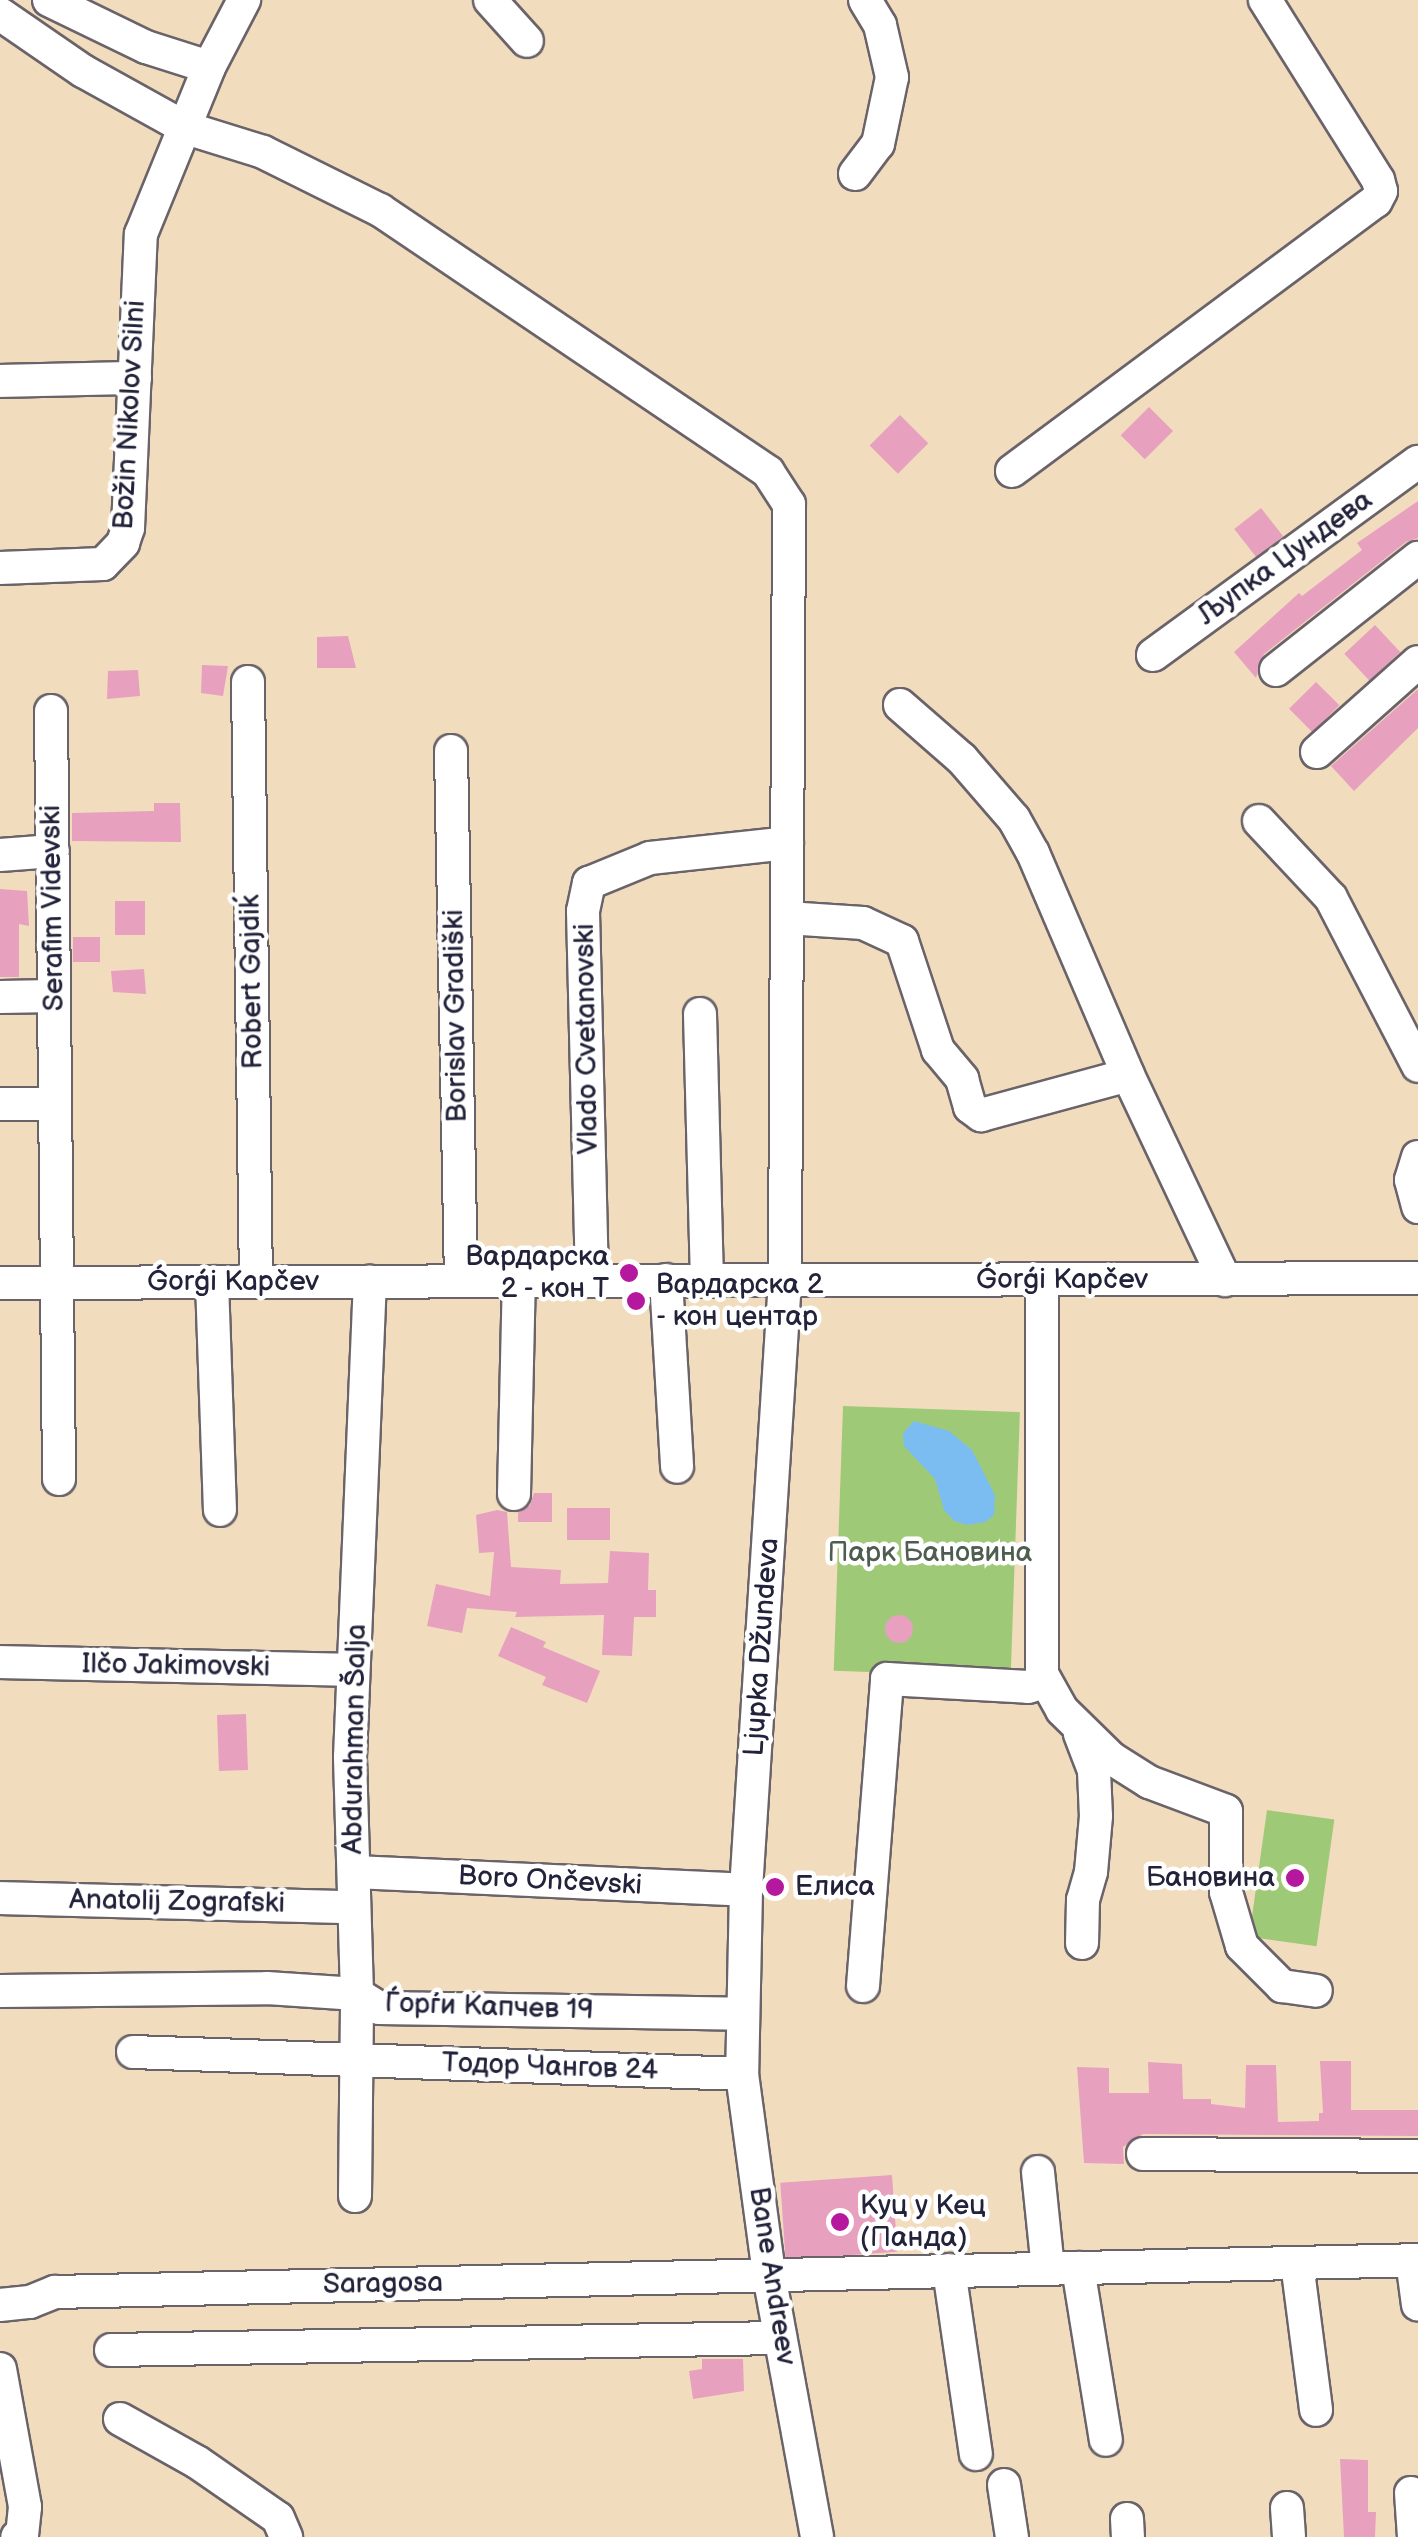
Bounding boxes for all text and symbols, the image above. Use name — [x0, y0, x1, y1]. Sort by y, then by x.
street label: Božin Nikolov Silni — [107, 299, 153, 531]
street label: Љупка Џундева — [1191, 483, 1379, 633]
street label: Serafim Videvski — [34, 804, 72, 1012]
street label: Robert Gajdiḱ — [234, 894, 270, 1070]
street label: Borislav Gradiški — [437, 909, 475, 1123]
street label: Vlado Cvetanovski — [568, 923, 606, 1155]
place label: Вардарска 2 - кон Т — [466, 1240, 609, 1306]
marker: Вардарска 2 - кон Т — [618, 1262, 640, 1284]
street label: Ǵorǵi Kapčev — [976, 1263, 1148, 1297]
street label: Ǵorǵi Kapčev — [147, 1265, 319, 1299]
place label: Вардарска 2 - кон центар — [656, 1268, 823, 1334]
marker: Вардарска 2 - кон центар — [625, 1290, 647, 1312]
park label: Парк Бановина — [828, 1536, 1032, 1570]
street label: Ljupka Džundeva — [738, 1537, 786, 1757]
street label: Abdurahman Šalja — [336, 1623, 374, 1855]
street label: Ilčo Jakimovski — [81, 1648, 271, 1684]
street label: Boro Ončevski — [457, 1859, 643, 1903]
place label: Бановина — [1146, 1861, 1275, 1895]
marker: Бановина — [1284, 1867, 1306, 1889]
place label: Елиса — [795, 1870, 875, 1904]
marker: Елиса — [764, 1876, 786, 1898]
street label: Anatolij Zografski — [69, 1883, 285, 1921]
street label: Ѓорѓи Капчев 19 — [384, 1987, 594, 2027]
street label: Тодор Чангов 24 — [441, 2046, 659, 2088]
street label: Bane Andreev — [741, 2184, 803, 2368]
place label: Куц у Кец (Панда) — [860, 2189, 986, 2255]
marker: Куц у Кец (Панда) — [829, 2211, 851, 2233]
street label: Saragosa — [323, 2266, 443, 2302]

